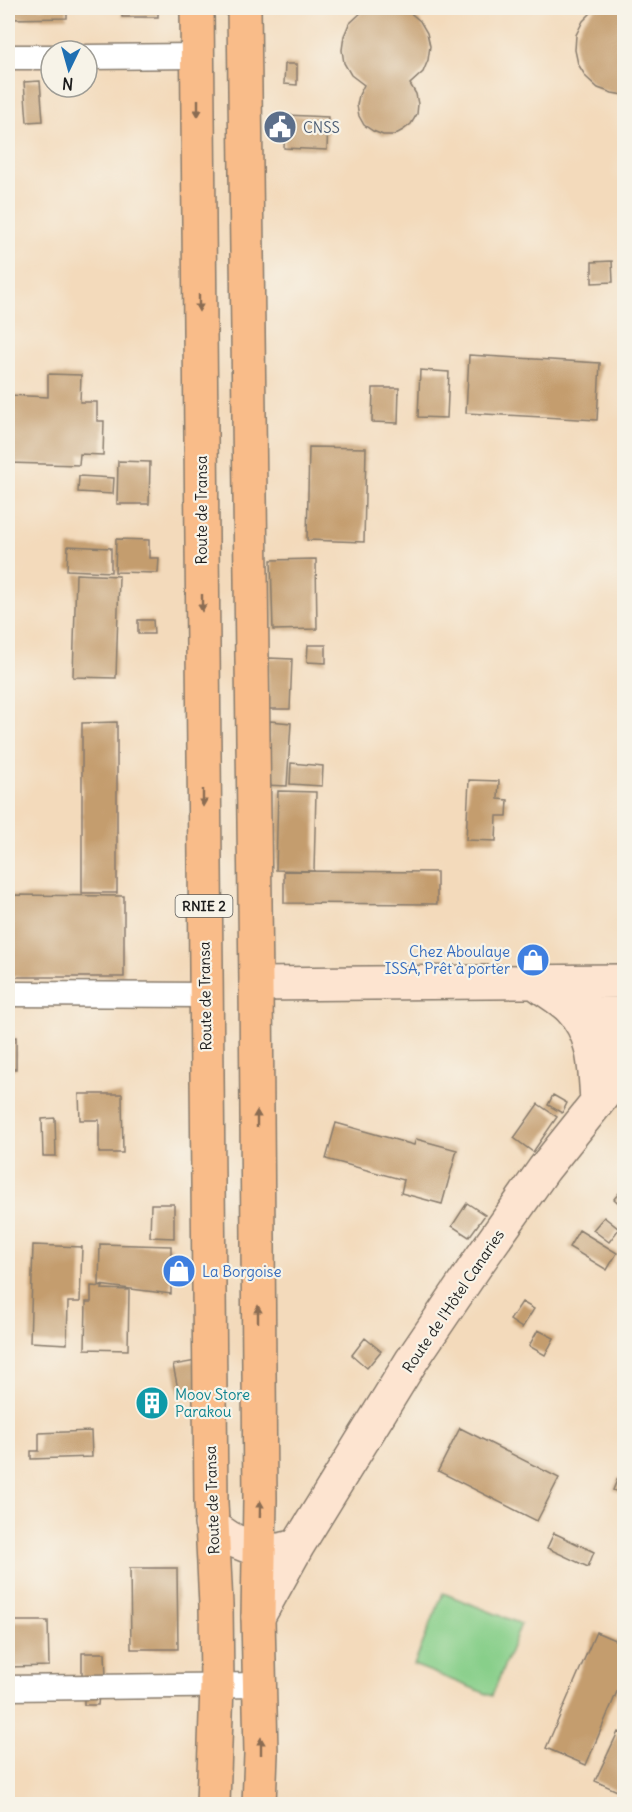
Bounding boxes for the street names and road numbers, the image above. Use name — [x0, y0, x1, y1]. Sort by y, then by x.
street label: Route de Transa — [192, 455, 211, 564]
road number: RNIE 2 — [176, 895, 232, 917]
street label: Route de Transa — [195, 941, 215, 1051]
street label: Route de l'Hôtel Canaries — [398, 1226, 508, 1376]
street label: Route de Transa — [201, 1445, 223, 1555]

